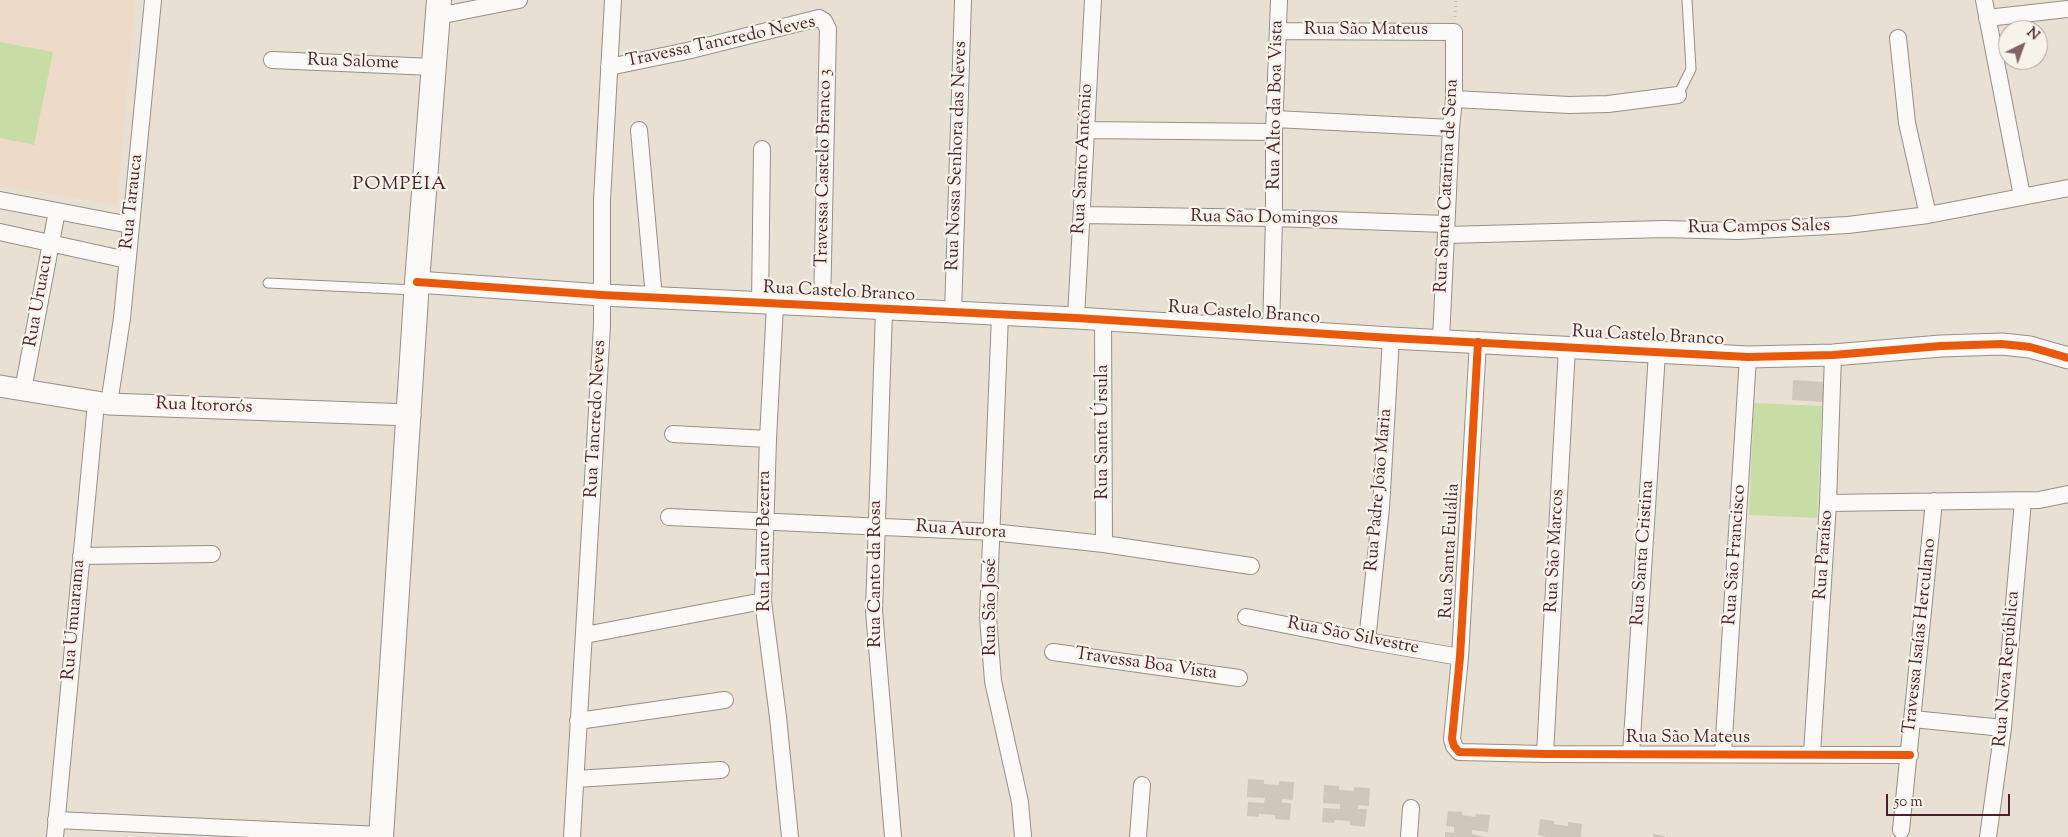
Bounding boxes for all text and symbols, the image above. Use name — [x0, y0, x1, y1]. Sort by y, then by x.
street label: Travessa Tancredo Neves — [624, 12, 818, 74]
street label: Rua Alto da Boa Vista — [1265, 20, 1289, 190]
street label: Rua São Mateus — [1304, 20, 1428, 42]
north arrow — [1998, 20, 2048, 70]
text: N — [2022, 23, 2043, 46]
street label: Rua Nossa Senhora das Neves — [943, 41, 973, 271]
street label: Rua Salome — [307, 51, 399, 75]
street label: Travessa Castelo Branco 3 — [812, 69, 838, 267]
street label: Rua Santa Catarina de Sena — [1432, 79, 1464, 293]
street label: Rua Santo Antônio — [1069, 83, 1099, 235]
street label: Rua Tarauca — [117, 153, 149, 251]
district label: POMPÉIA — [352, 175, 448, 197]
street label: Rua São Domingos — [1190, 207, 1338, 231]
street label: Rua Campos Sales — [1688, 216, 1830, 240]
street label: Rua Uruacu — [21, 253, 59, 349]
street label: Rua Castelo Branco — [762, 278, 916, 308]
street label: Rua Castelo Branco — [1167, 298, 1321, 330]
street label: Rua Castelo Branco — [1571, 322, 1725, 352]
street label: Rua Tancredo Neves — [582, 339, 612, 499]
street label: Rua Santa Úrsula — [1093, 365, 1115, 499]
street label: Rua Itororós — [155, 395, 253, 419]
street label: Rua Padre João Maria — [1362, 408, 1398, 572]
street label: Rua Lauro Bezerra — [755, 470, 777, 612]
street label: Rua Santa Cristina — [1628, 479, 1660, 627]
street label: Rua Santa Eulália — [1437, 483, 1465, 619]
street label: Rua São Francisco — [1720, 484, 1752, 626]
street label: Rua São Marcos — [1542, 489, 1570, 613]
street label: Rua Canto da Rosa — [866, 500, 888, 648]
street label: Rua Paraíso — [1811, 509, 1839, 601]
street label: Rua Aurora — [915, 517, 1007, 545]
street label: Travessa Isaías Herculano — [1900, 537, 1942, 735]
street label: Rua São José — [981, 558, 1003, 656]
street label: Rua Umuarama — [59, 559, 91, 681]
street label: Rua Nova República — [1990, 590, 2026, 748]
street label: Rua São Silvestre — [1285, 614, 1421, 660]
street label: Travessa Boa Vista — [1074, 644, 1218, 686]
street label: Rua São Mateus — [1626, 728, 1750, 750]
scale bar — [1888, 784, 2012, 816]
text: 50 m — [1894, 792, 1923, 813]

